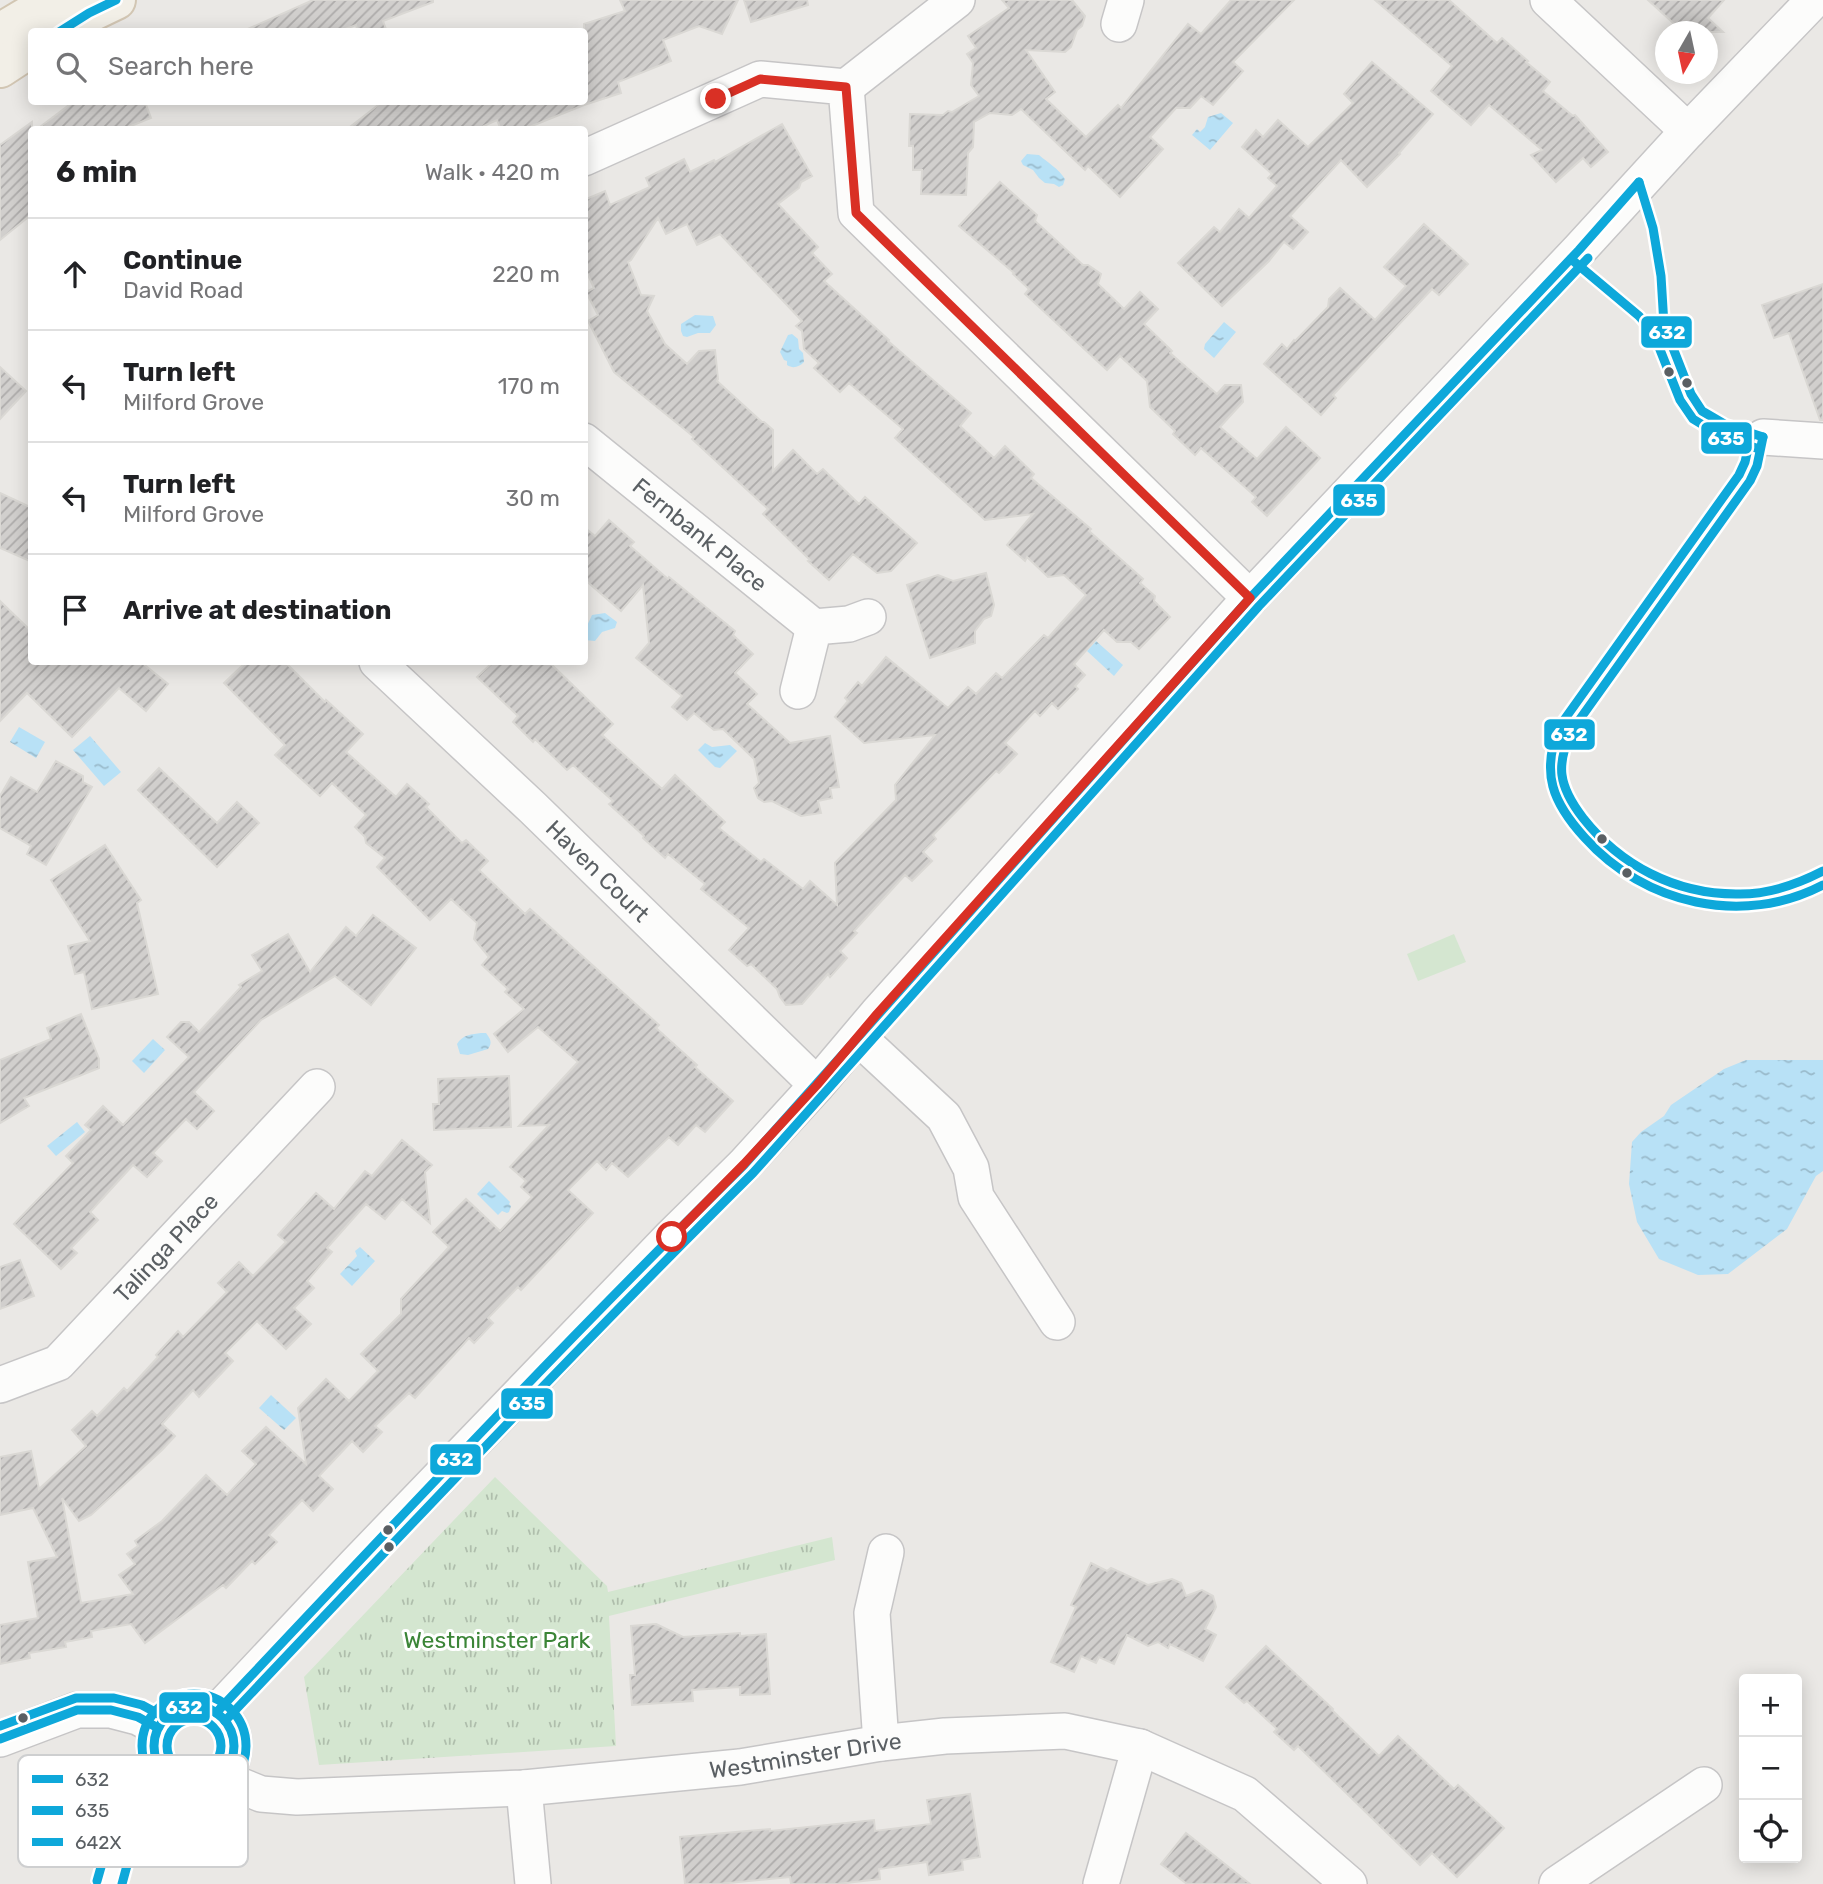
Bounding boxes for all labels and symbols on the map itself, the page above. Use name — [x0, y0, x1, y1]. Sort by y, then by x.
north arrow — [1655, 21, 1718, 84]
route end — [700, 83, 731, 114]
line badge: 632 — [1640, 315, 1693, 349]
text: 632 — [1648, 321, 1686, 344]
unlabelled marker — [1662, 365, 1676, 379]
unlabelled marker — [1680, 376, 1694, 390]
line badge: 635 — [1700, 421, 1753, 455]
text: 635 — [1707, 427, 1745, 450]
street label: Fernbank Place — [627, 472, 773, 597]
line badge: 635 — [1332, 483, 1386, 517]
text: 635 — [1340, 489, 1378, 512]
line badge: 632 — [1543, 718, 1596, 751]
text: 632 — [1550, 723, 1588, 746]
street label: Haven Court — [540, 814, 655, 928]
unlabelled marker — [1595, 832, 1609, 846]
unlabelled marker — [1620, 866, 1634, 880]
street label: Talinga Place — [108, 1187, 224, 1308]
route start — [656, 1221, 687, 1252]
line badge: 635 — [500, 1387, 554, 1420]
text: 635 — [508, 1392, 546, 1415]
line badge: 632 — [429, 1443, 482, 1476]
text: 632 — [436, 1448, 474, 1471]
unlabelled marker — [381, 1523, 395, 1537]
unlabelled marker — [382, 1540, 396, 1554]
park label: Westminster Park — [404, 1626, 591, 1654]
line badge: 632 — [158, 1691, 211, 1724]
text: 632 — [165, 1696, 203, 1719]
unlabelled marker — [16, 1711, 30, 1725]
street label: Westminster Drive — [708, 1727, 903, 1784]
legend — [18, 1755, 248, 1867]
text: 632 — [75, 1768, 109, 1791]
text: 635 — [75, 1799, 109, 1822]
text: 642X — [75, 1831, 121, 1854]

